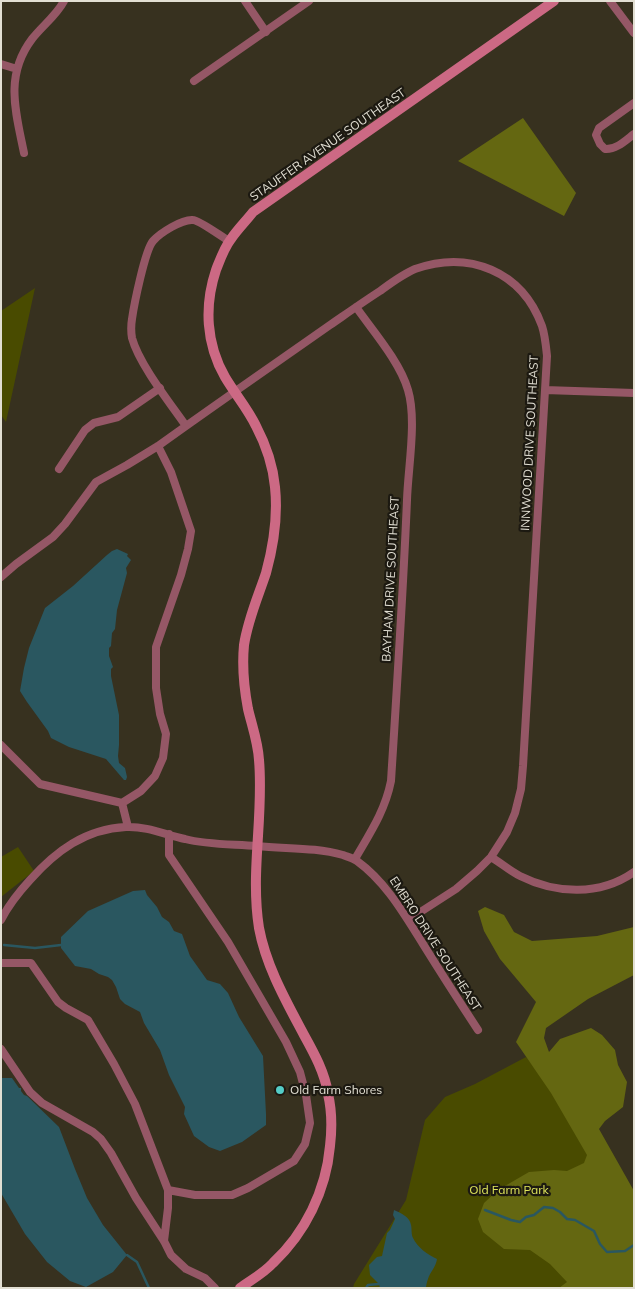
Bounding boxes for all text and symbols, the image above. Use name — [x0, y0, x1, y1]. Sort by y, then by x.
street label: STAUFFER AVENUE SOUTHEAST — [247, 86, 409, 204]
street label: INNWOOD DRIVE SOUTHEAST — [518, 355, 542, 531]
street label: BAYHAM DRIVE SOUTHEAST — [379, 496, 403, 662]
street label: EMBRO DRIVE SOUTHEAST — [386, 874, 484, 1014]
place label: Old Farm Shores — [290, 1083, 382, 1097]
marker: Old Farm Shores — [274, 1084, 286, 1096]
park label: Old Farm Park — [469, 1183, 549, 1197]

